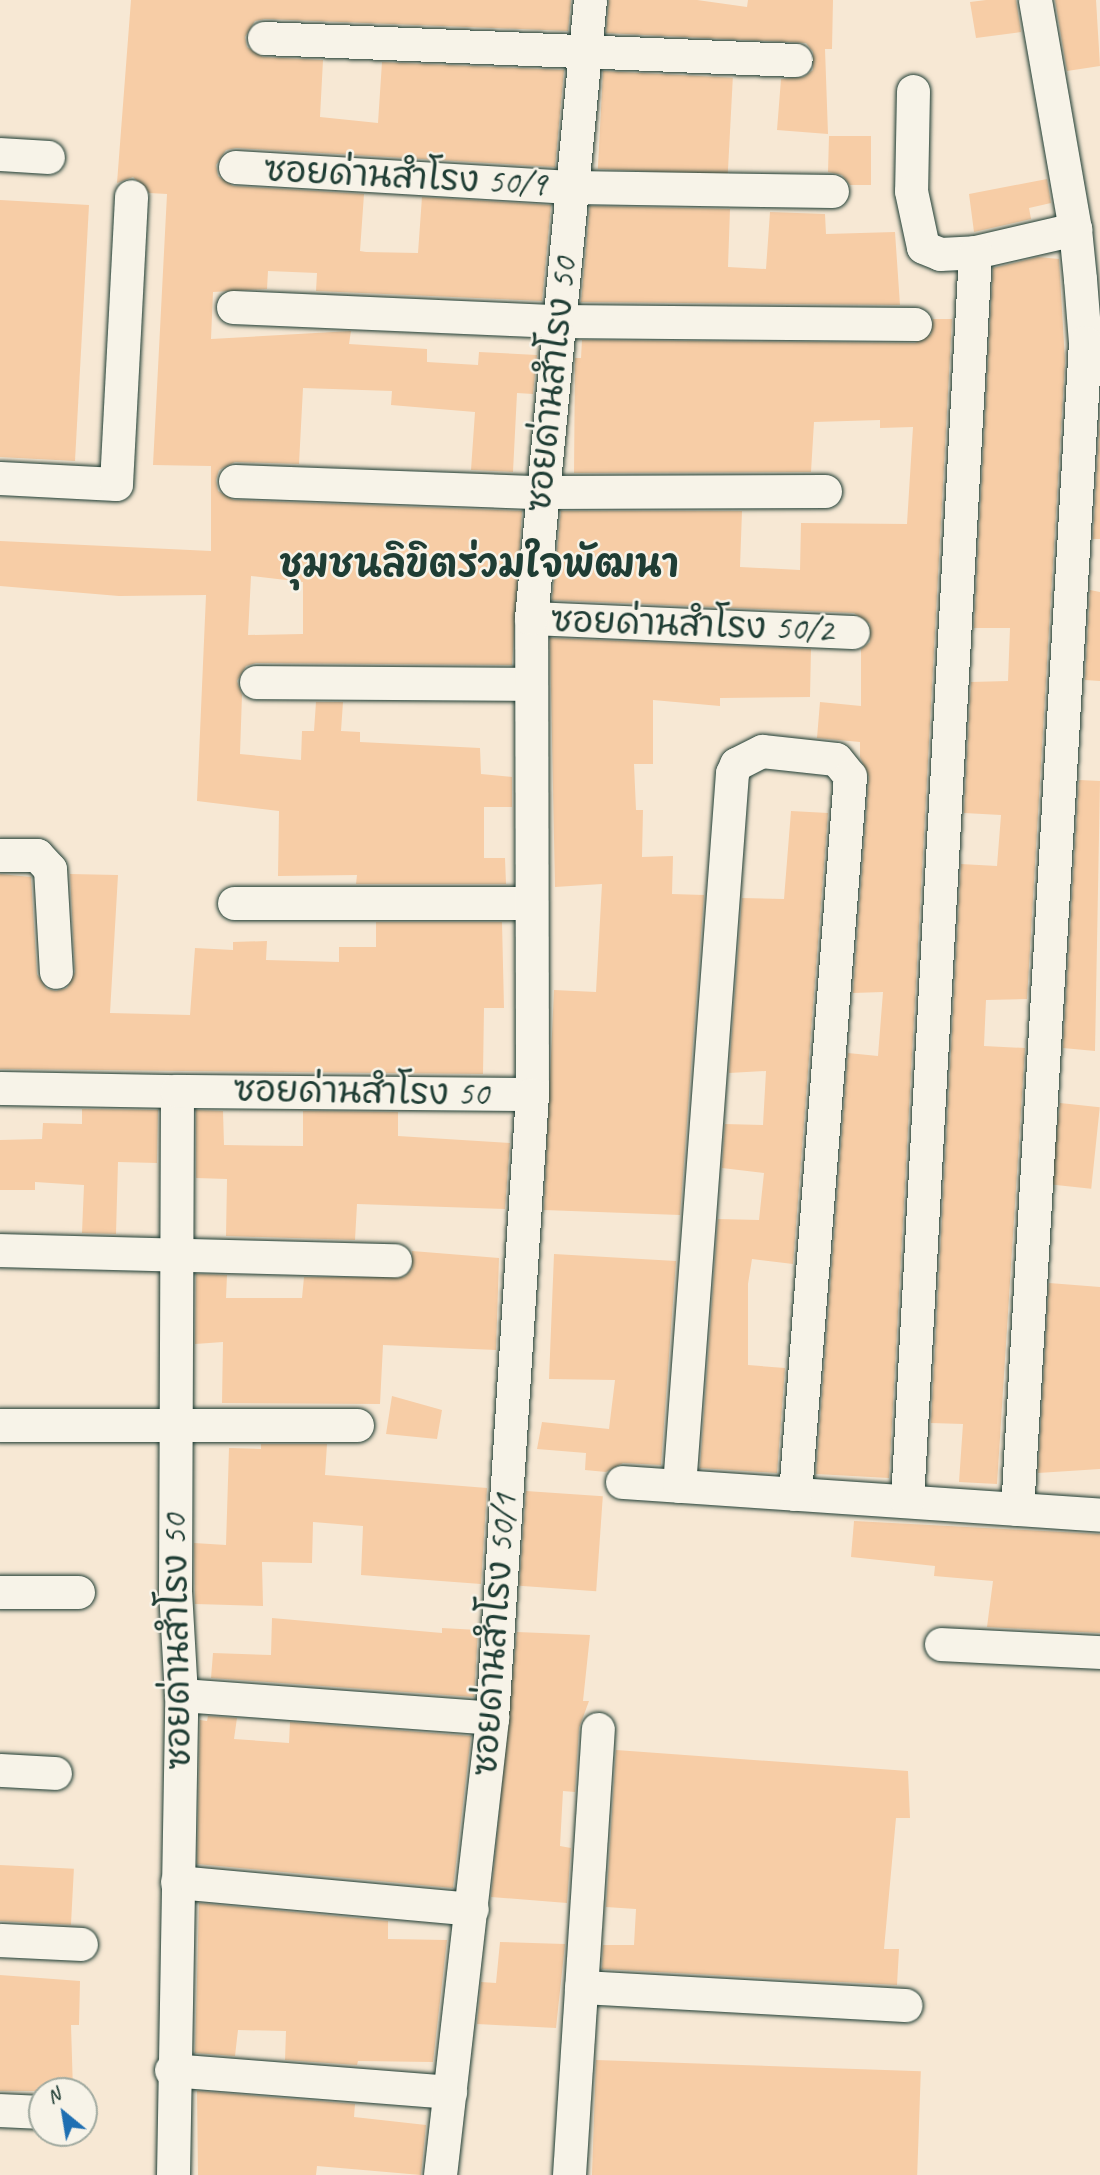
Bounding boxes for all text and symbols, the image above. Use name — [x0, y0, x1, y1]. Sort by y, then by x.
street label: ซอยด่านสำโรง 50/9 — [263, 149, 547, 205]
street label: ซอยด่านสำโรง 50 — [518, 256, 586, 514]
district label: ชุมชนลิขิตร่วมใจพัฒนา — [279, 542, 679, 586]
street label: ซอยด่านสำโรง 50/2 — [550, 599, 834, 651]
street label: ซอยด่านสำโรง 50 — [233, 1069, 489, 1115]
street label: ซอยด่านสำโรง 50/1 — [464, 1493, 526, 1777]
street label: ซอยด่านสำโรง 50 — [154, 1514, 200, 1770]
north arrow — [28, 2077, 98, 2147]
text: N — [42, 2082, 65, 2109]

